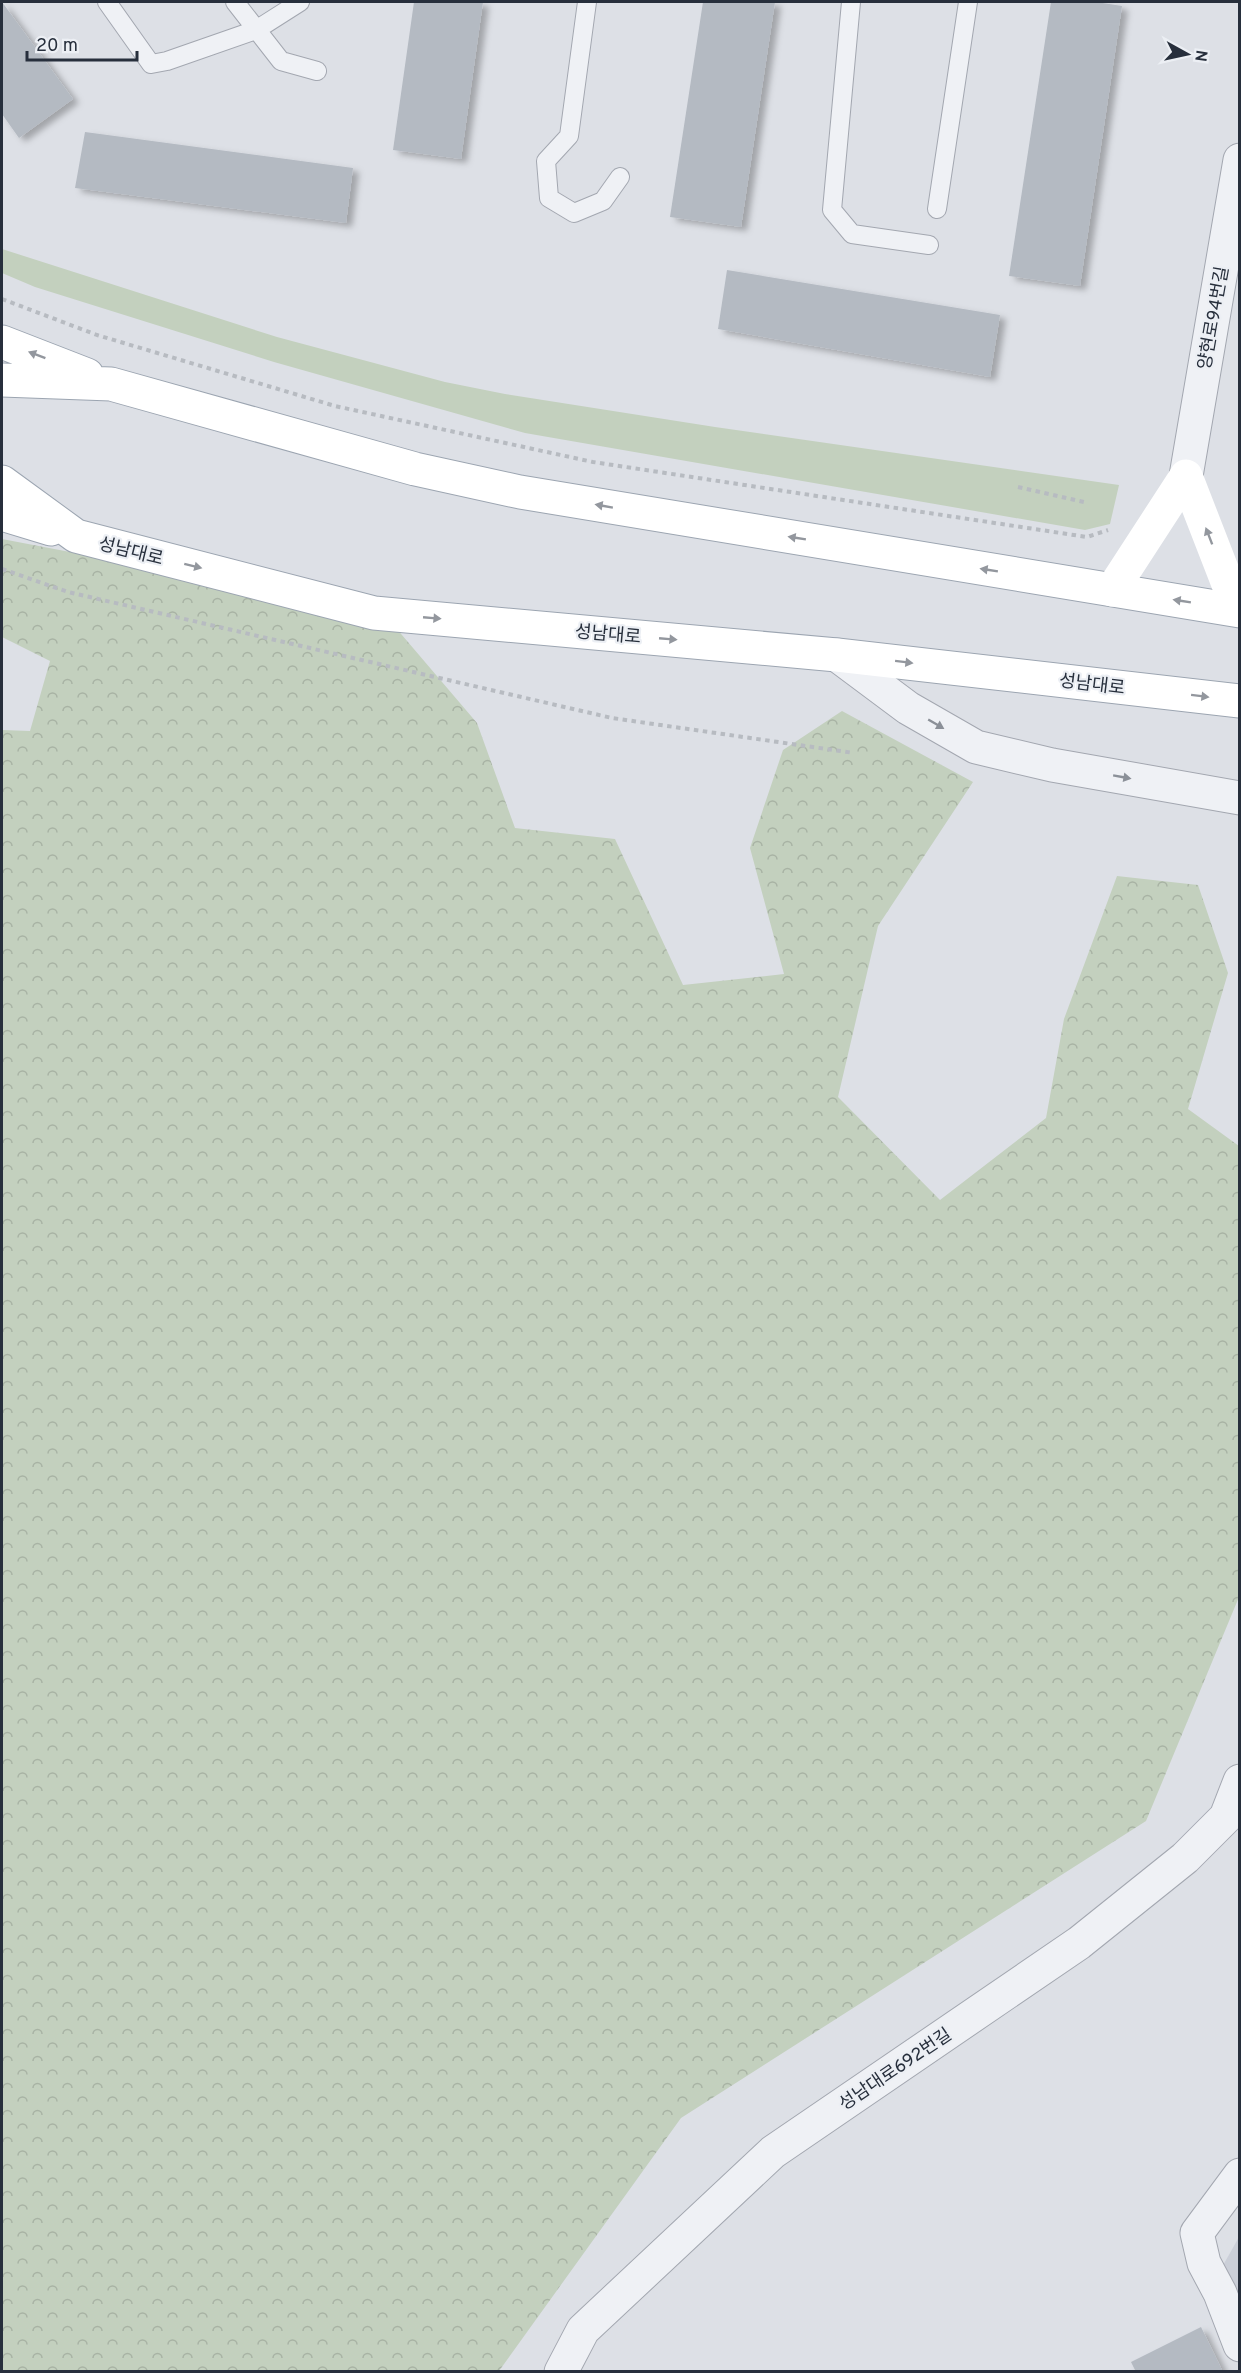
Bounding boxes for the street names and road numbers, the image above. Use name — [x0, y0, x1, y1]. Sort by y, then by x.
street label: 양현로94번길 — [1194, 265, 1235, 372]
street label: 성남대로 — [96, 533, 166, 572]
street label: 성남대로 — [574, 621, 642, 650]
street label: 성남대로 — [1058, 670, 1126, 701]
street label: 성남대로692번길 — [835, 2024, 957, 2116]

